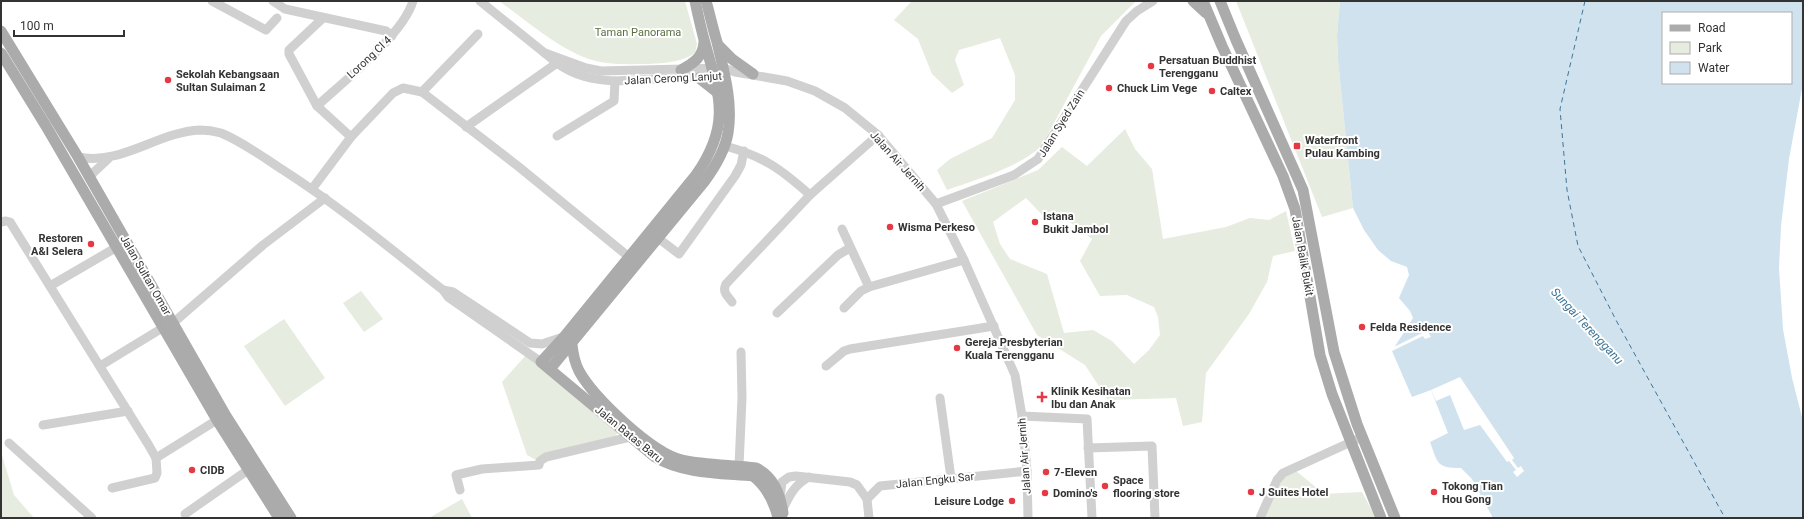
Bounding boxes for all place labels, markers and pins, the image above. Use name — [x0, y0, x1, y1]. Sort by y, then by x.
place label: Persatuan Buddhist Terengganu — [1159, 54, 1256, 80]
marker: Persatuan Buddhist Terengganu — [1146, 61, 1156, 71]
place label: Sekolah Kebangsaan Sultan Sulaiman 2 — [176, 68, 279, 94]
marker: Sekolah Kebangsaan Sultan Sulaiman 2 — [163, 75, 173, 85]
place label: Chuck Lim Vege — [1117, 82, 1197, 95]
marker: Chuck Lim Vege — [1104, 83, 1114, 93]
place label: Caltex — [1220, 85, 1252, 98]
marker: Caltex — [1207, 86, 1217, 96]
place label: Waterfront Pulau Kambing — [1305, 134, 1380, 160]
marker: Waterfront Pulau Kambing — [1292, 141, 1302, 151]
place label: Istana Bukit Jambol — [1043, 210, 1108, 236]
marker: Istana Bukit Jambol — [1030, 217, 1040, 227]
place label: Wisma Perkeso — [898, 221, 975, 234]
marker: Wisma Perkeso — [885, 222, 895, 232]
place label: Restoren A&I Selera — [31, 232, 83, 258]
marker: Restoren A&I Selera — [86, 239, 96, 249]
place label: Felda Residence — [1370, 321, 1451, 334]
marker: Felda Residence — [1357, 322, 1367, 332]
place label: Gereja Presbyterian Kuala Terengganu — [965, 336, 1063, 362]
marker: Gereja Presbyterian Kuala Terengganu — [952, 343, 962, 353]
place label: Klinik Kesihatan Ibu dan Anak — [1051, 385, 1131, 411]
marker: Klinik Kesihatan Ibu dan Anak — [1036, 391, 1048, 403]
place label: CIDB — [200, 464, 225, 477]
marker: CIDB — [187, 465, 197, 475]
place label: 7-Eleven — [1054, 466, 1097, 479]
marker: 7-Eleven — [1041, 467, 1051, 477]
place label: Space flooring store — [1113, 474, 1180, 500]
place label: Tokong Tian Hou Gong — [1442, 480, 1503, 506]
marker: Space flooring store — [1100, 481, 1110, 491]
place label: J Suites Hotel — [1259, 486, 1328, 499]
place label: Domino's — [1053, 487, 1098, 500]
marker: J Suites Hotel — [1246, 487, 1256, 497]
marker: Tokong Tian Hou Gong — [1429, 487, 1439, 497]
marker: Domino's — [1040, 488, 1050, 498]
place label: Leisure Lodge — [934, 495, 1004, 508]
marker: Leisure Lodge — [1007, 496, 1017, 506]

